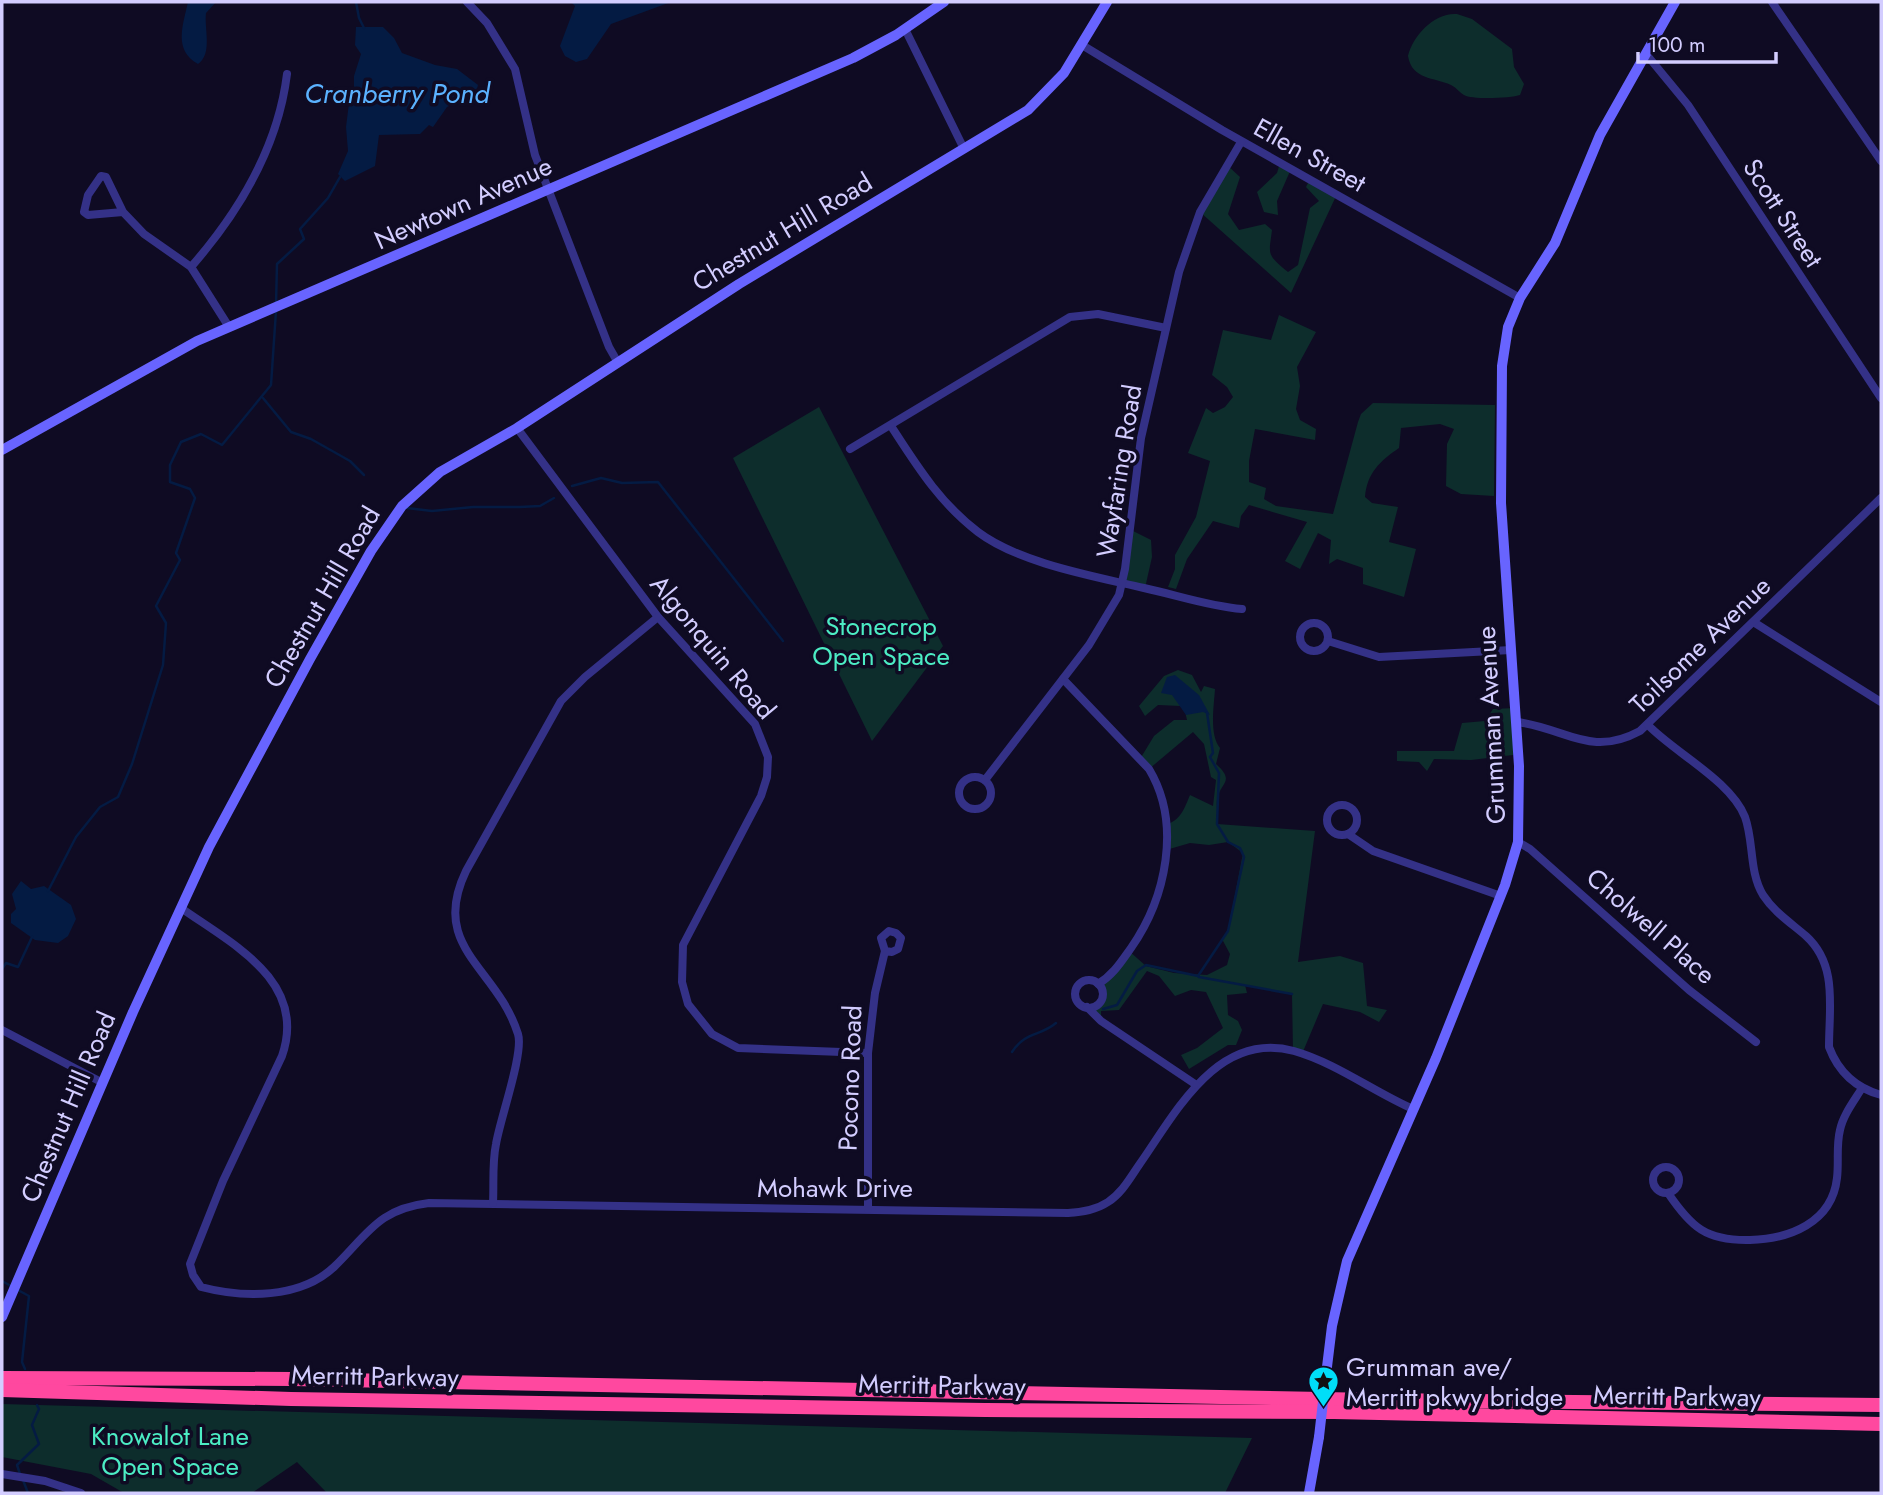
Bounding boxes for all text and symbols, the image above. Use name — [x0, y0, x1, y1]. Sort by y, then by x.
scale bar — [1638, 21, 1776, 65]
text: 100 m — [1648, 30, 1705, 60]
water label: Cranberry Pond — [304, 73, 491, 114]
street label: Ellen Street — [1247, 109, 1374, 202]
street label: Newtown Avenue — [368, 147, 558, 259]
street label: Scott Street — [1734, 151, 1833, 276]
street label: Chestnut Hill Road — [685, 163, 879, 301]
street label: Wayfaring Road — [1087, 382, 1151, 560]
street label: Chestnut Hill Road — [255, 499, 389, 695]
street label: Algonquin Road — [641, 566, 785, 728]
street label: Toilsome Avenue — [1621, 568, 1779, 722]
park label: Stonecrop Open Space — [812, 607, 950, 675]
street label: Grumman Avenue — [1467, 625, 1515, 825]
street label: Cholwell Place — [1578, 859, 1724, 993]
street label: Pocono Road — [828, 1004, 872, 1152]
street label: Chestnut Hill Road — [11, 1006, 125, 1208]
street label: Mohawk Drive — [757, 1169, 913, 1207]
place label: Grumman ave/ Merritt pkwy bridge — [1346, 1348, 1563, 1416]
street label: Merritt Parkway — [291, 1356, 460, 1396]
street label: Merritt Parkway — [858, 1365, 1027, 1405]
place icon: Grumman ave/ Merritt pkwy bridge — [1306, 1365, 1340, 1409]
street label: Merritt Parkway — [1593, 1376, 1762, 1416]
park label: Knowalot Lane Open Space — [91, 1417, 249, 1485]

